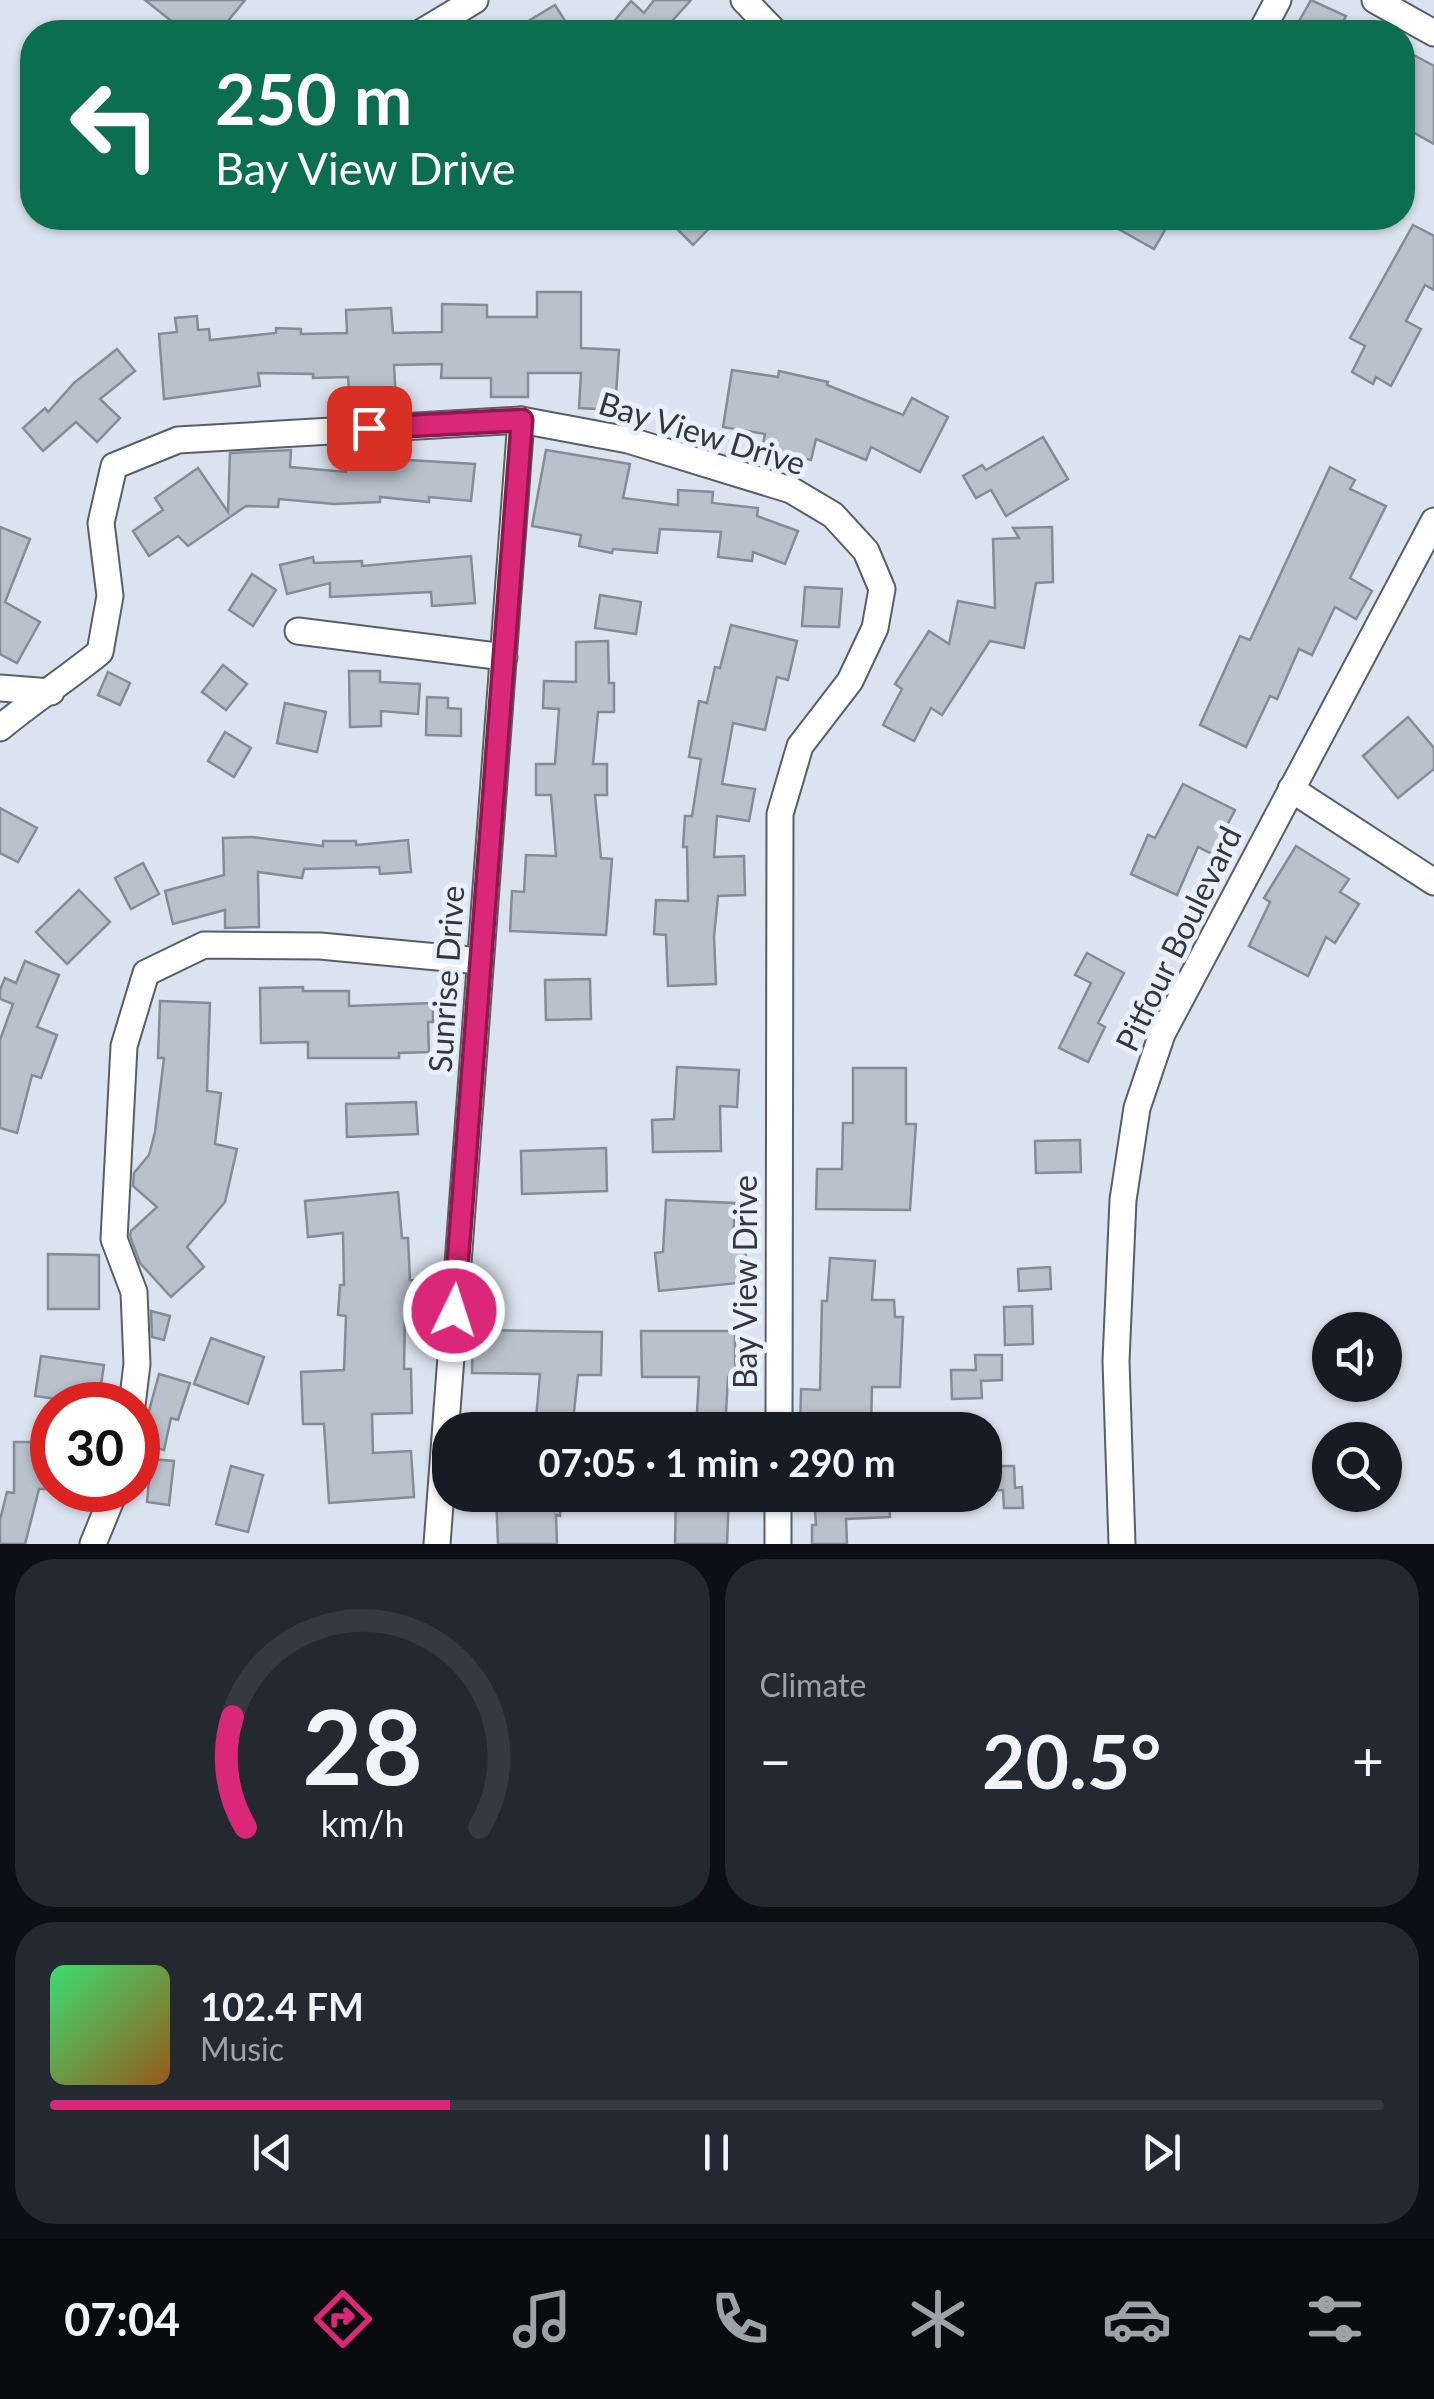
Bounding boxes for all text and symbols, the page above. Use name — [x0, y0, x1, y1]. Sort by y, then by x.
text: 250 m — [215, 56, 412, 140]
icon: left — [50, 60, 180, 190]
text: Bay View Drive — [215, 141, 516, 195]
street label: Bay View Drive — [595, 383, 810, 482]
pin — [327, 386, 412, 471]
icon: arrive — [342, 401, 397, 456]
street label: Pitfour Boulevard — [1106, 820, 1249, 1057]
street label: Sunrise Drive — [420, 884, 471, 1074]
street label: Bay View Drive — [725, 1175, 764, 1389]
position arrow — [402, 1259, 506, 1363]
map controls — [1312, 1312, 1402, 1512]
button: sound — [1312, 1312, 1402, 1402]
speed limit sign: 30 — [30, 1382, 160, 1512]
button: search — [1312, 1422, 1402, 1512]
text: 07:05 · 1 min · 290 m — [538, 1439, 896, 1485]
text: Climate — [760, 1665, 866, 1704]
text: 28 — [302, 1682, 423, 1807]
text: 20.5° — [982, 1715, 1161, 1805]
text: − — [760, 1727, 791, 1793]
text: + — [1352, 1727, 1384, 1793]
text: km/h — [320, 1802, 404, 1845]
text: 102.4 FM — [200, 1983, 364, 2029]
text: Music — [200, 2029, 284, 2068]
icon: previous — [245, 2125, 300, 2180]
icon: pause — [689, 2125, 744, 2180]
icon: next — [1134, 2125, 1189, 2180]
icon: directions — [308, 2284, 378, 2354]
icon: music — [507, 2284, 577, 2354]
icon: phone — [705, 2284, 775, 2354]
icon: climate — [903, 2284, 973, 2354]
icon: car — [1102, 2284, 1172, 2354]
icon: filters — [1300, 2284, 1370, 2354]
text: 07:04 — [64, 2292, 180, 2346]

